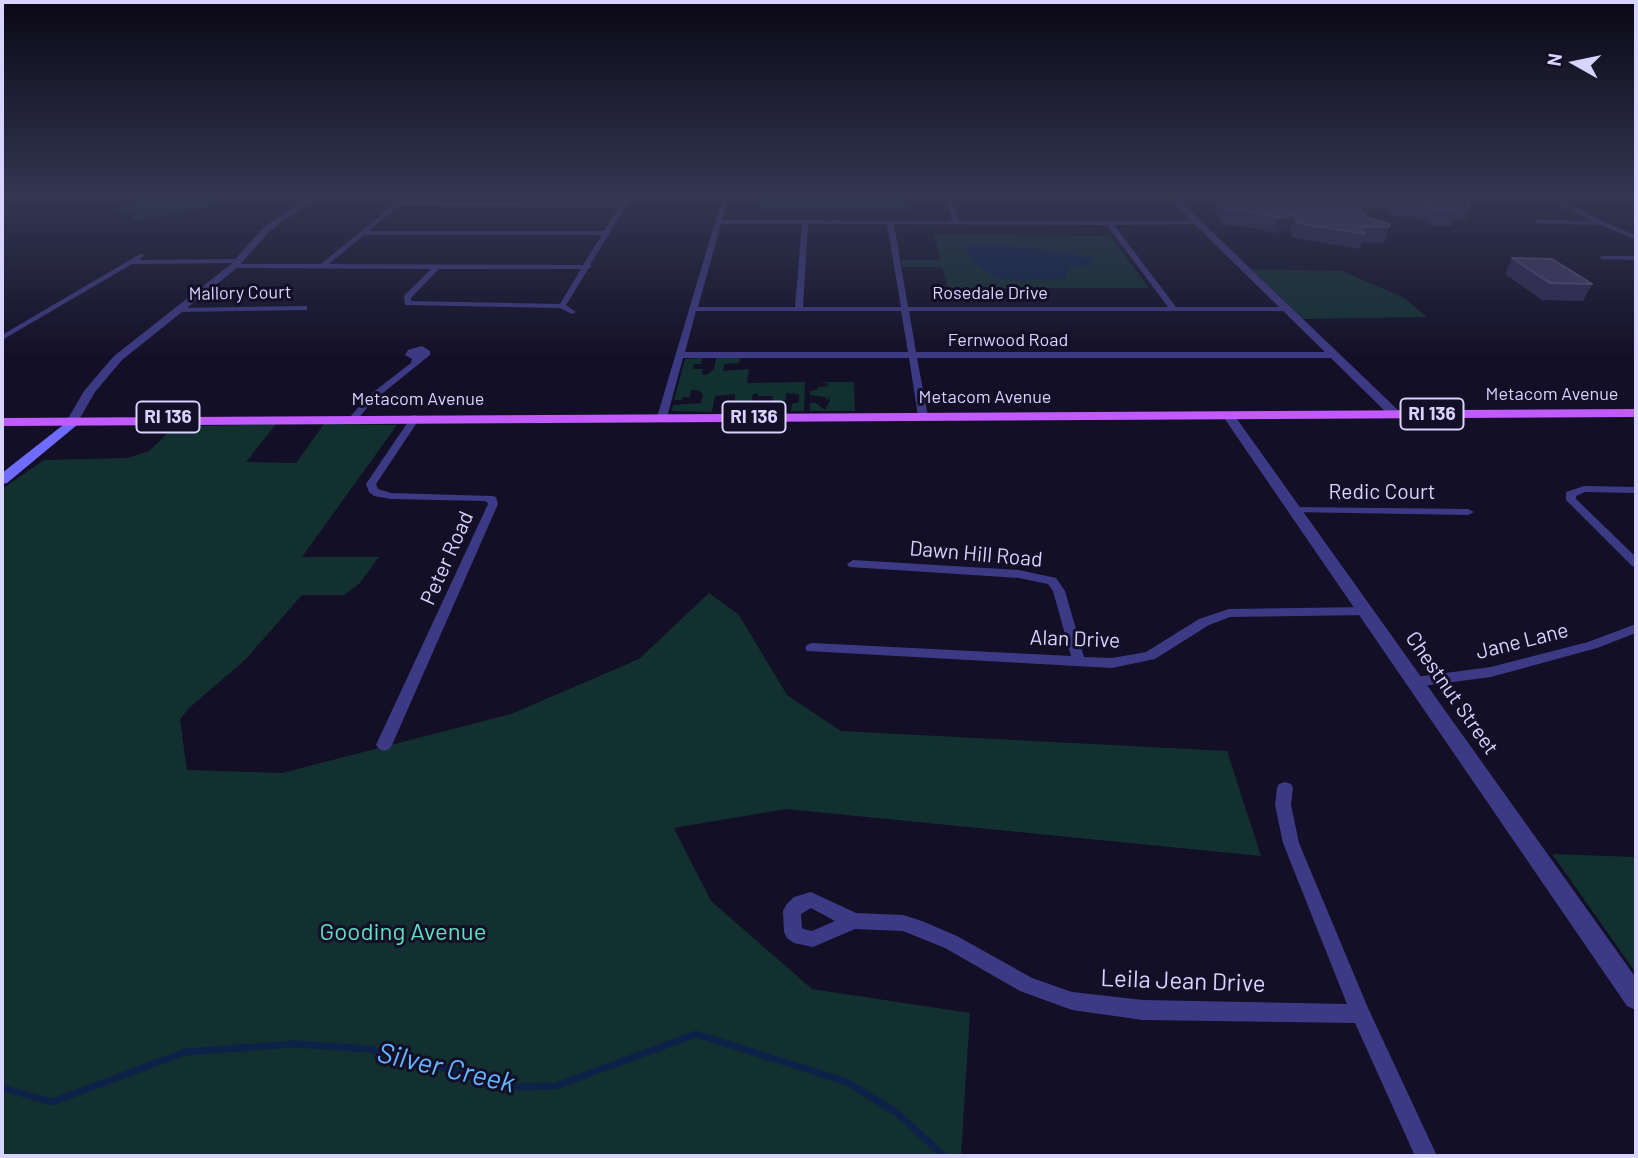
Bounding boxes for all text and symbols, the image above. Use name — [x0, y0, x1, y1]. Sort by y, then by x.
north arrow — [1540, 28, 1610, 98]
text: N — [1541, 52, 1566, 68]
street label: Mallory Court — [188, 281, 292, 305]
street label: Rosedale Drive — [932, 282, 1048, 304]
street label: Fernwood Road — [948, 329, 1068, 351]
street label: Metacom Avenue — [1486, 383, 1618, 405]
street label: Metacom Avenue — [919, 386, 1051, 408]
street label: Metacom Avenue — [352, 388, 484, 410]
road number: RI 136 — [1400, 398, 1464, 430]
road number: RI 136 — [136, 402, 200, 432]
road number: RI 136 — [722, 402, 786, 432]
street label: Redic Court — [1329, 479, 1435, 505]
street label: Peter Road — [415, 507, 479, 609]
street label: Dawn Hill Road — [908, 536, 1044, 572]
street label: Jane Lane — [1473, 617, 1571, 665]
street label: Alan Drive — [1029, 625, 1121, 653]
street label: Chestnut Street — [1400, 627, 1504, 759]
park label: Gooding Avenue — [320, 918, 486, 946]
street label: Leila Jean Drive — [1100, 964, 1266, 998]
water label: Silver Creek — [374, 1036, 518, 1100]

